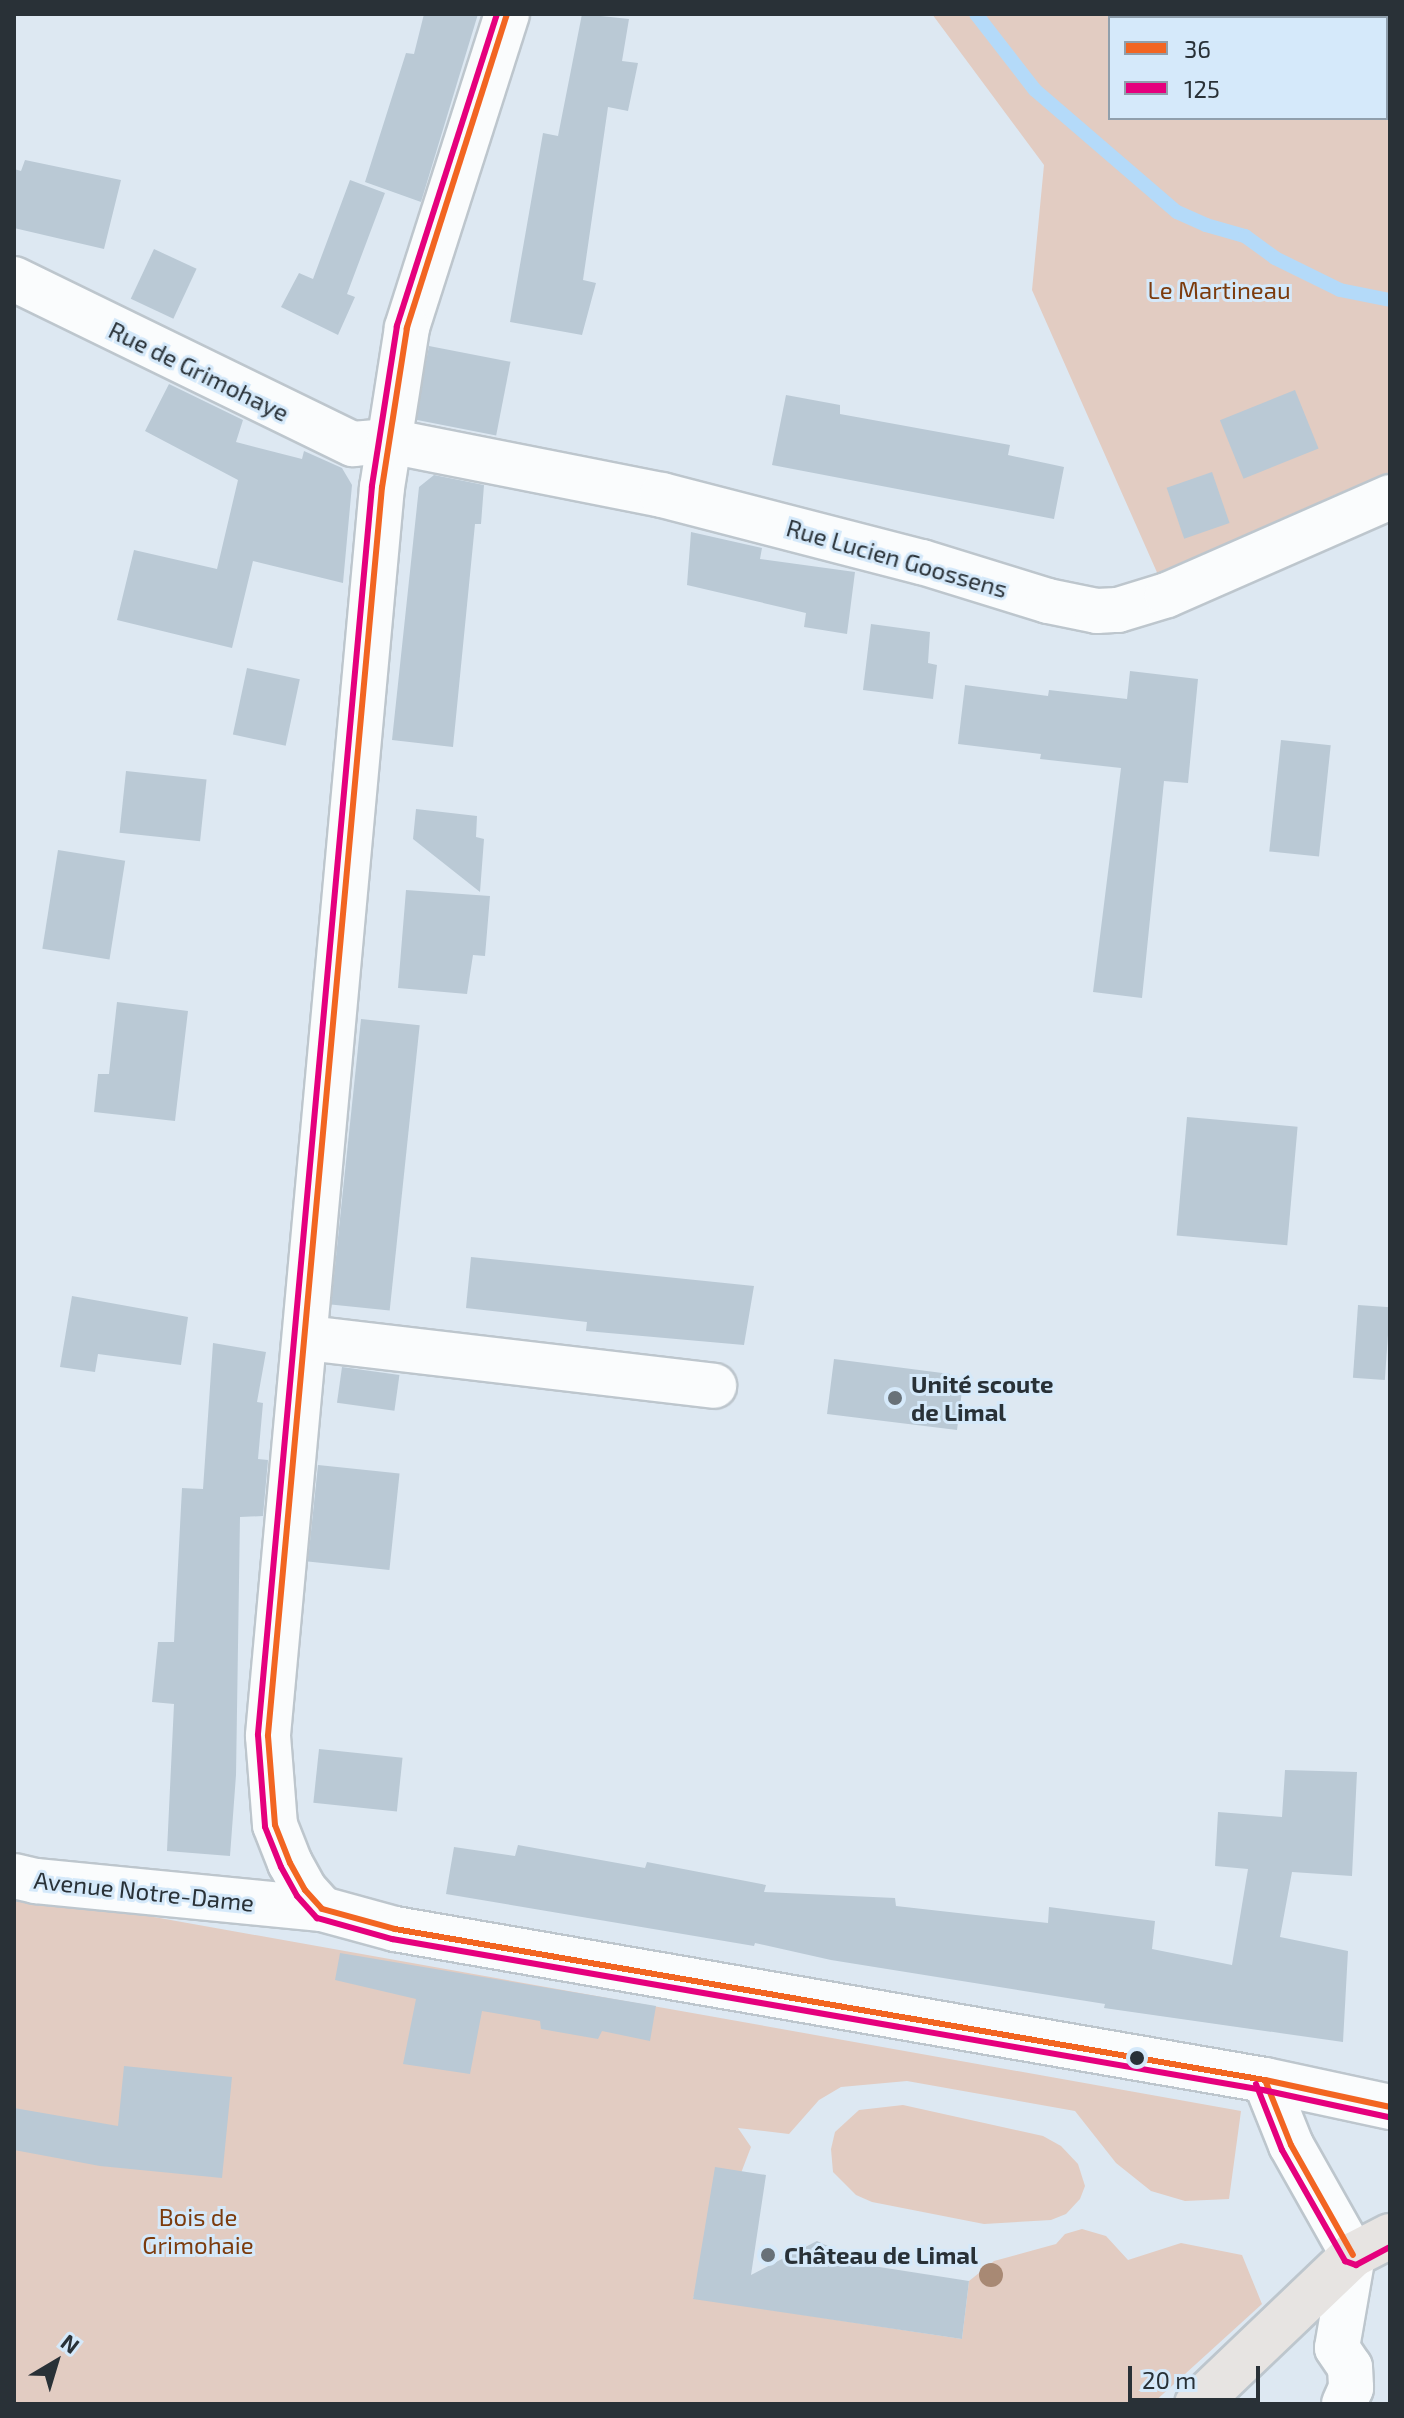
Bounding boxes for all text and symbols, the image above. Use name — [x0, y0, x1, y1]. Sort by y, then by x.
legend — [1108, 16, 1388, 120]
text: 36 — [1184, 34, 1211, 63]
text: 125 — [1184, 74, 1220, 103]
park label: Le Martineau — [1147, 276, 1291, 304]
street label: Rue de Grimohaye — [104, 315, 294, 427]
street label: Rue Lucien Goossens — [783, 513, 1011, 603]
place label: Unité scoute de Limal — [911, 1370, 1054, 1426]
marker: Unité scoute de Limal — [886, 1389, 904, 1407]
street label: Avenue Notre-Dame — [32, 1865, 256, 1917]
unlabelled marker — [1129, 2050, 1145, 2066]
park label: Bois de Grimohaie — [142, 2203, 254, 2259]
place label: Château de Limal — [784, 2241, 978, 2269]
marker: Château de Limal — [759, 2246, 777, 2264]
north arrow — [16, 2322, 96, 2402]
text: N — [57, 2328, 85, 2358]
scale bar — [1132, 2350, 1264, 2400]
text: 20 m — [1142, 2365, 1196, 2394]

